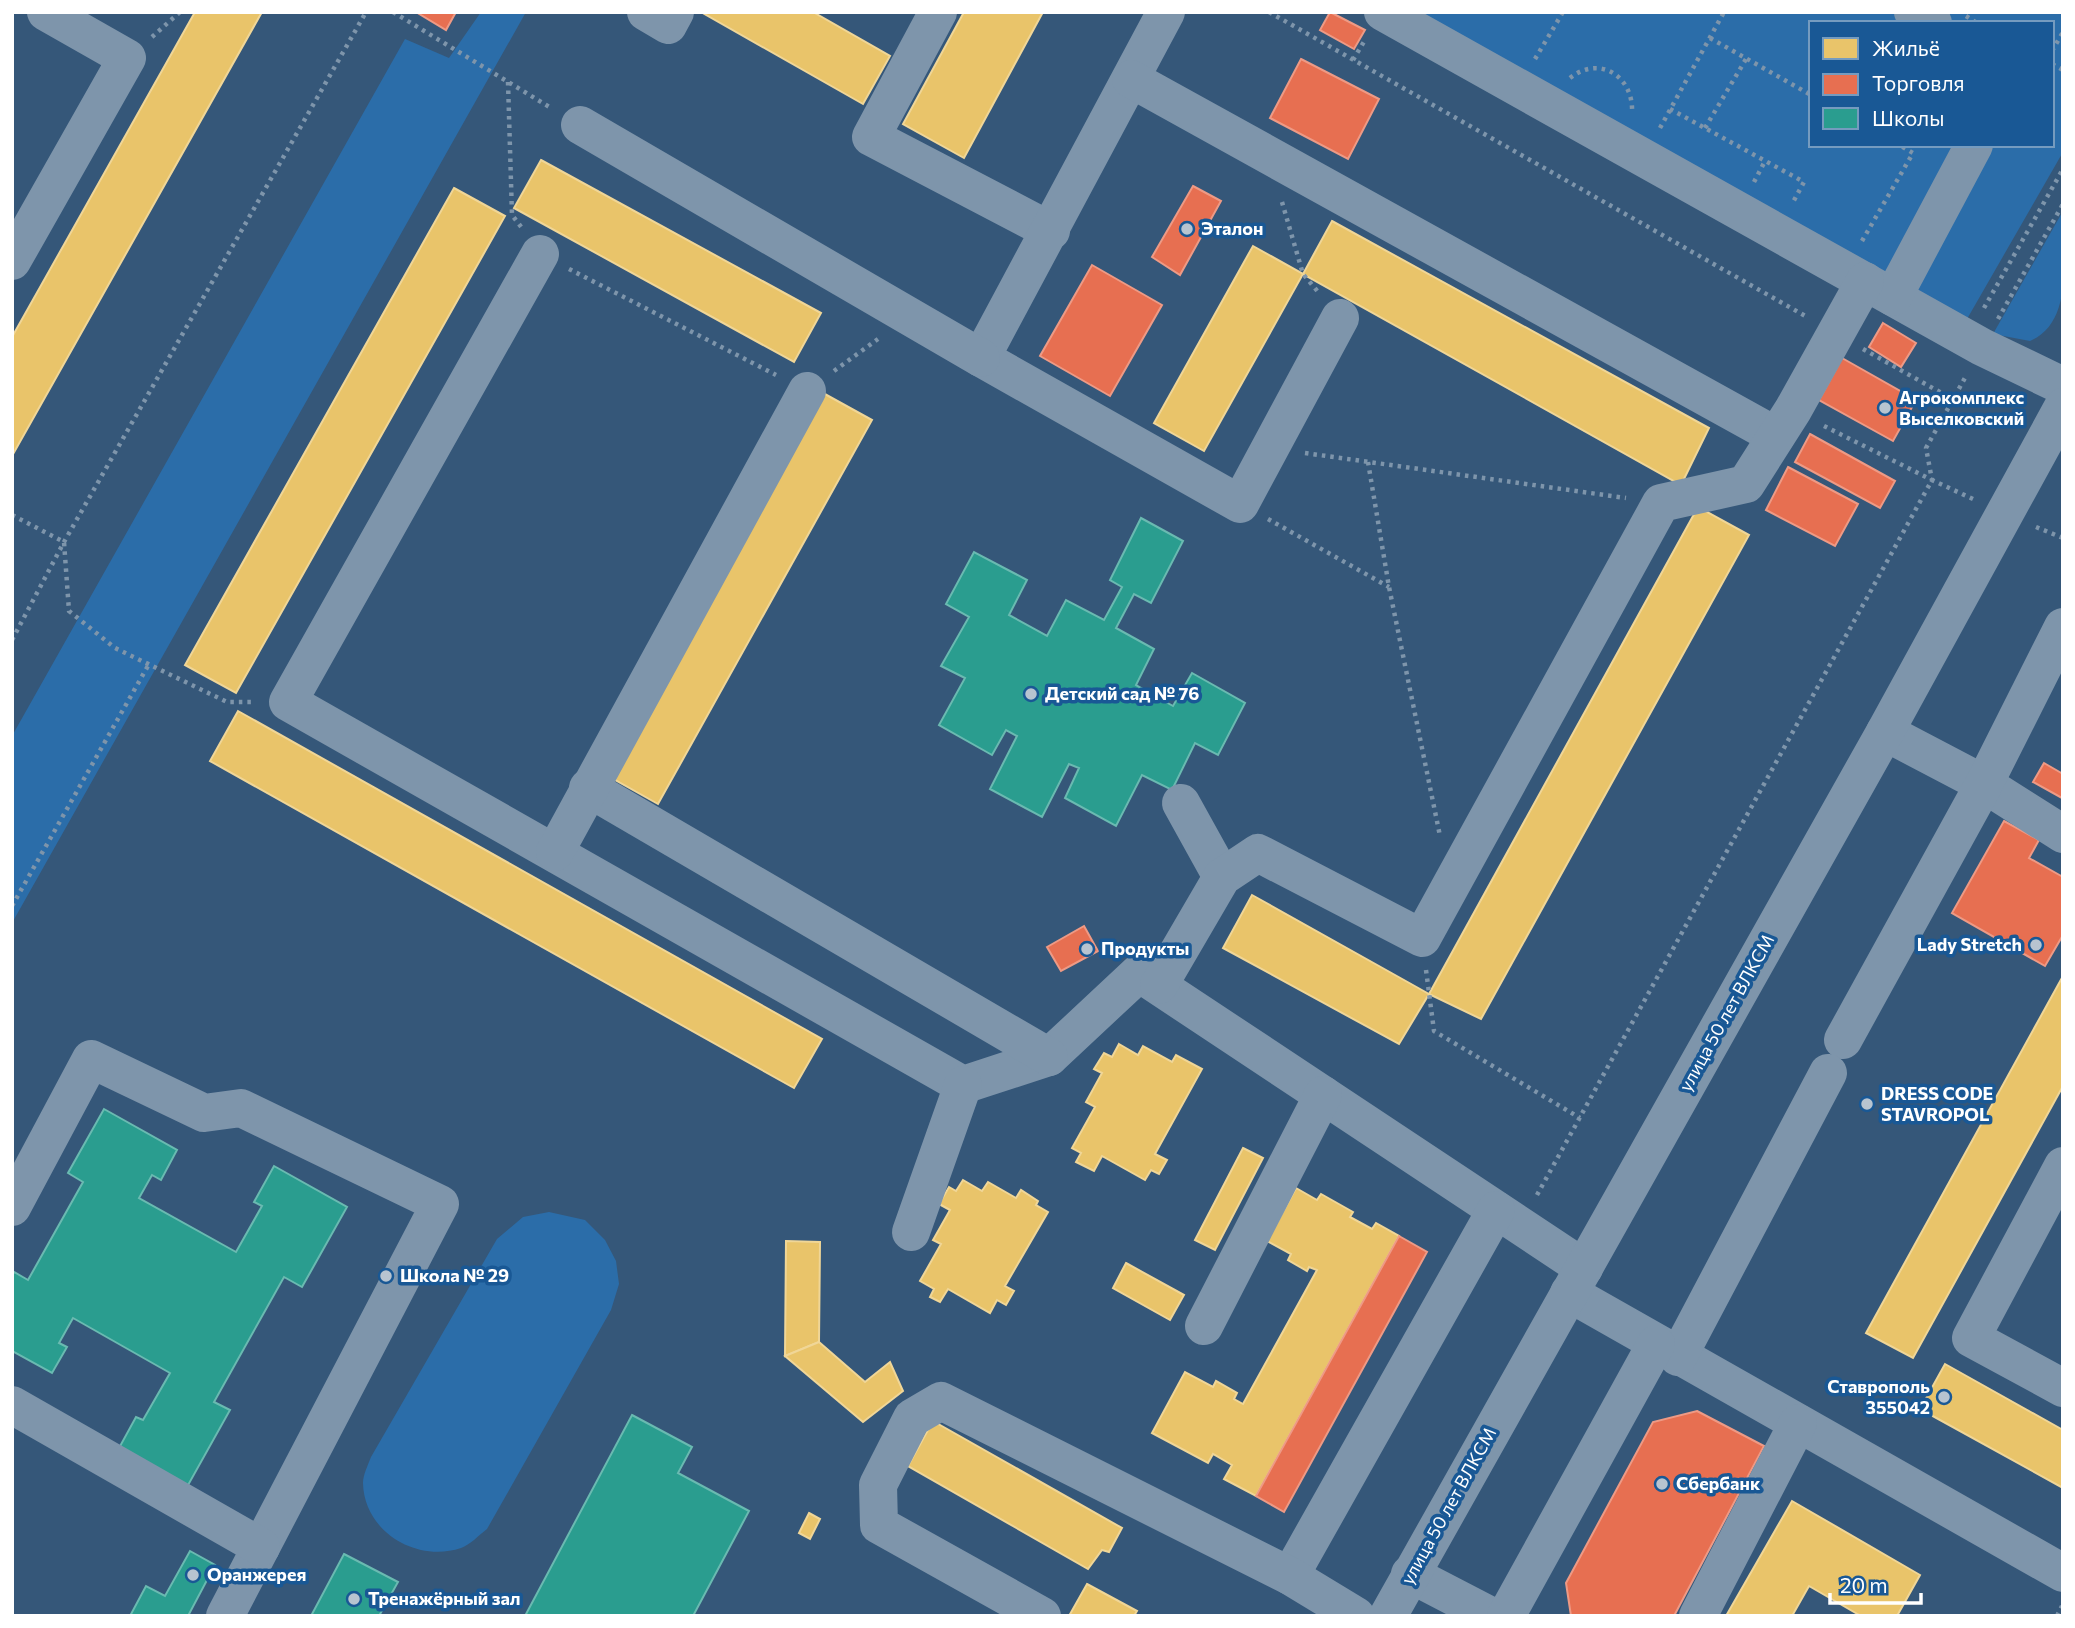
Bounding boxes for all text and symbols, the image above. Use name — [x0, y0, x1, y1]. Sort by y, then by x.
legend — [1809, 21, 2054, 147]
text: Жильё — [1872, 35, 1940, 60]
text: Торговля — [1872, 70, 1965, 95]
text: Школы — [1872, 105, 1944, 130]
place label: Эталон — [1201, 217, 1263, 239]
marker: Эталон — [1179, 221, 1195, 237]
place label: Агрокомплекс Выселковский — [1899, 386, 2024, 429]
marker: Агрокомплекс Выселковский — [1877, 400, 1893, 416]
place label: Детский сад № 76 — [1045, 682, 1199, 704]
marker: Детский сад № 76 — [1023, 686, 1039, 702]
street label: улица 50 лет ВЛКСМ — [1674, 930, 1778, 1095]
place label: Lady Stretch — [1917, 933, 2022, 955]
place label: Продукты — [1101, 937, 1189, 959]
marker: Lady Stretch — [2028, 937, 2044, 953]
marker: Продукты — [1079, 941, 1095, 957]
place label: DRESS CODE STAVROPOL — [1881, 1082, 1993, 1125]
marker: DRESS CODE STAVROPOL — [1859, 1096, 1875, 1112]
place label: Школа № 29 — [400, 1264, 509, 1286]
marker: Школа № 29 — [378, 1268, 394, 1284]
place label: Ставрополь 355042 — [1827, 1375, 1930, 1418]
marker: Ставрополь 355042 — [1936, 1389, 1952, 1405]
street label: улица 50 лет ВЛКСМ — [1396, 1423, 1500, 1588]
place label: Сбербанк — [1676, 1472, 1761, 1494]
marker: Сбербанк — [1654, 1476, 1670, 1492]
scale bar — [1830, 1562, 1921, 1606]
place label: Оранжерея — [207, 1563, 306, 1585]
marker: Оранжерея — [185, 1567, 201, 1583]
text: 20 m — [1840, 1572, 1888, 1597]
place label: Тренажёрный зал — [368, 1587, 521, 1609]
marker: Тренажёрный зал — [346, 1591, 362, 1607]

